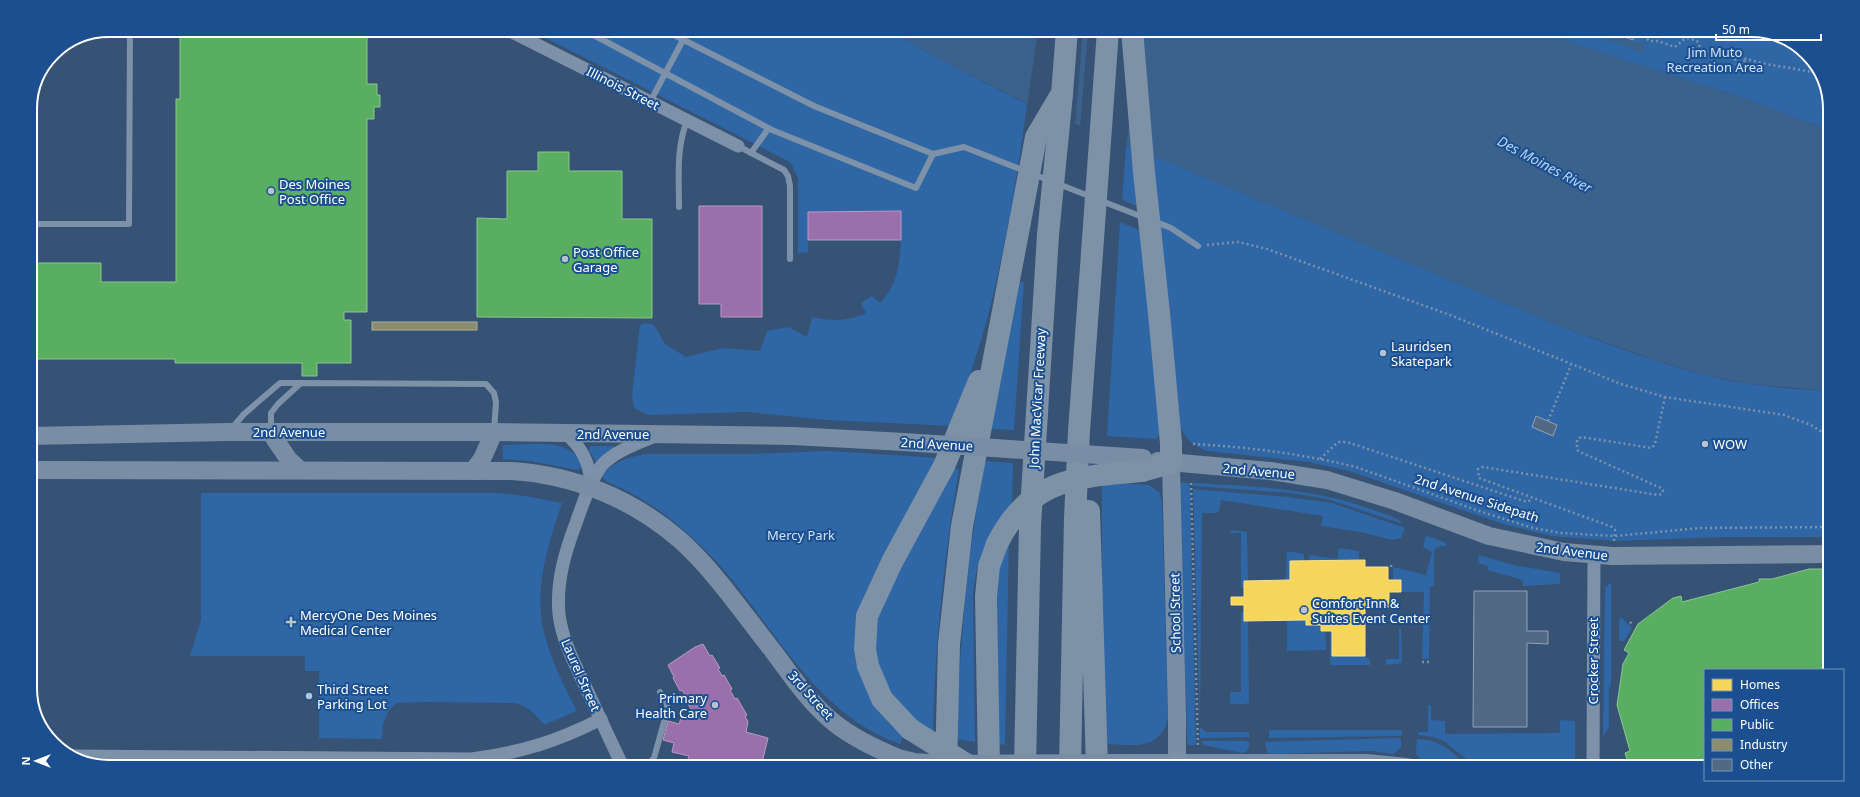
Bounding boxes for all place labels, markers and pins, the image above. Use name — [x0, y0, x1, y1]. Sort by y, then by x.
place label: Des Moines Post Office — [279, 175, 350, 208]
marker: Des Moines Post Office — [266, 186, 276, 196]
place label: Post Office Garage — [573, 243, 639, 276]
marker: Post Office Garage — [560, 254, 570, 264]
place label: Lauridsen Skatepark — [1391, 337, 1452, 370]
marker: Lauridsen Skatepark — [1378, 348, 1388, 358]
place label: WOW — [1713, 435, 1747, 453]
marker: WOW — [1700, 439, 1710, 449]
place label: Comfort Inn & Suites Event Center — [1312, 594, 1431, 627]
marker: Comfort Inn & Suites Event Center — [1299, 605, 1309, 615]
place label: MercyOne Des Moines Medical Center — [300, 606, 437, 639]
marker: MercyOne Des Moines Medical Center — [285, 616, 297, 628]
place label: Third Street Parking Lot — [317, 680, 389, 713]
place label: Primary Health Care — [635, 689, 707, 722]
marker: Third Street Parking Lot — [304, 691, 314, 701]
marker: Primary Health Care — [710, 700, 720, 710]

